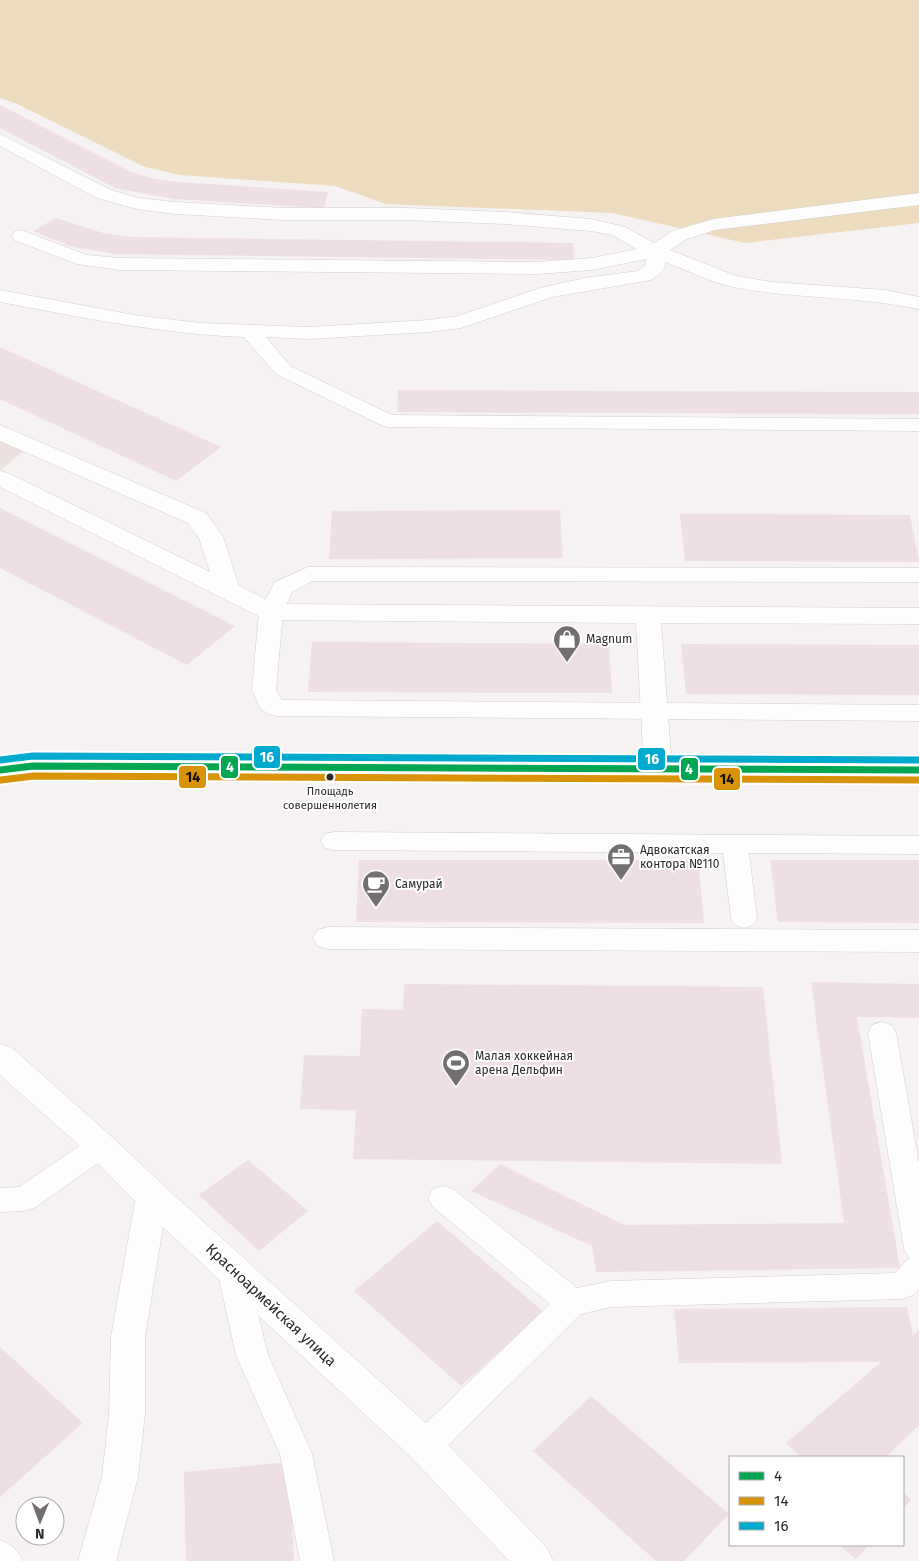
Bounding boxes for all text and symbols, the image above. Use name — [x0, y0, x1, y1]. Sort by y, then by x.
shop icon: Magnum — [552, 624, 582, 663]
place label: Magnum — [586, 632, 632, 646]
line badge: 16 — [253, 745, 281, 769]
line badge: 16 — [637, 747, 666, 771]
text: 16 — [260, 749, 274, 766]
text: 16 — [645, 751, 659, 768]
line badge: 4 — [220, 755, 239, 779]
line badge: 4 — [680, 757, 699, 781]
text: 4 — [226, 759, 234, 776]
text: 4 — [685, 761, 693, 778]
line badge: 14 — [178, 765, 207, 789]
line badge: 14 — [713, 767, 741, 791]
text: 14 — [186, 769, 200, 786]
text: 14 — [720, 771, 734, 788]
marker: Площадь совершеннолетия — [325, 772, 335, 782]
place label: Площадь совершеннолетия — [283, 785, 377, 812]
office icon: Адвокатская контора №110 — [606, 842, 636, 881]
place label: Адвокатская контора №110 — [640, 843, 720, 871]
cafe icon: Самурай — [361, 869, 391, 908]
place label: Самурай — [395, 877, 443, 891]
sports icon: Малая хоккейная арена Дельфин — [441, 1048, 471, 1087]
place label: Малая хоккейная арена Дельфин — [475, 1049, 573, 1077]
street label: Красноармейская улица — [202, 1240, 340, 1370]
legend — [729, 1456, 904, 1546]
text: 4 — [774, 1467, 782, 1485]
text: 14 — [774, 1492, 788, 1510]
north arrow — [15, 1496, 65, 1546]
text: 16 — [774, 1517, 789, 1535]
text: N — [35, 1525, 45, 1542]

